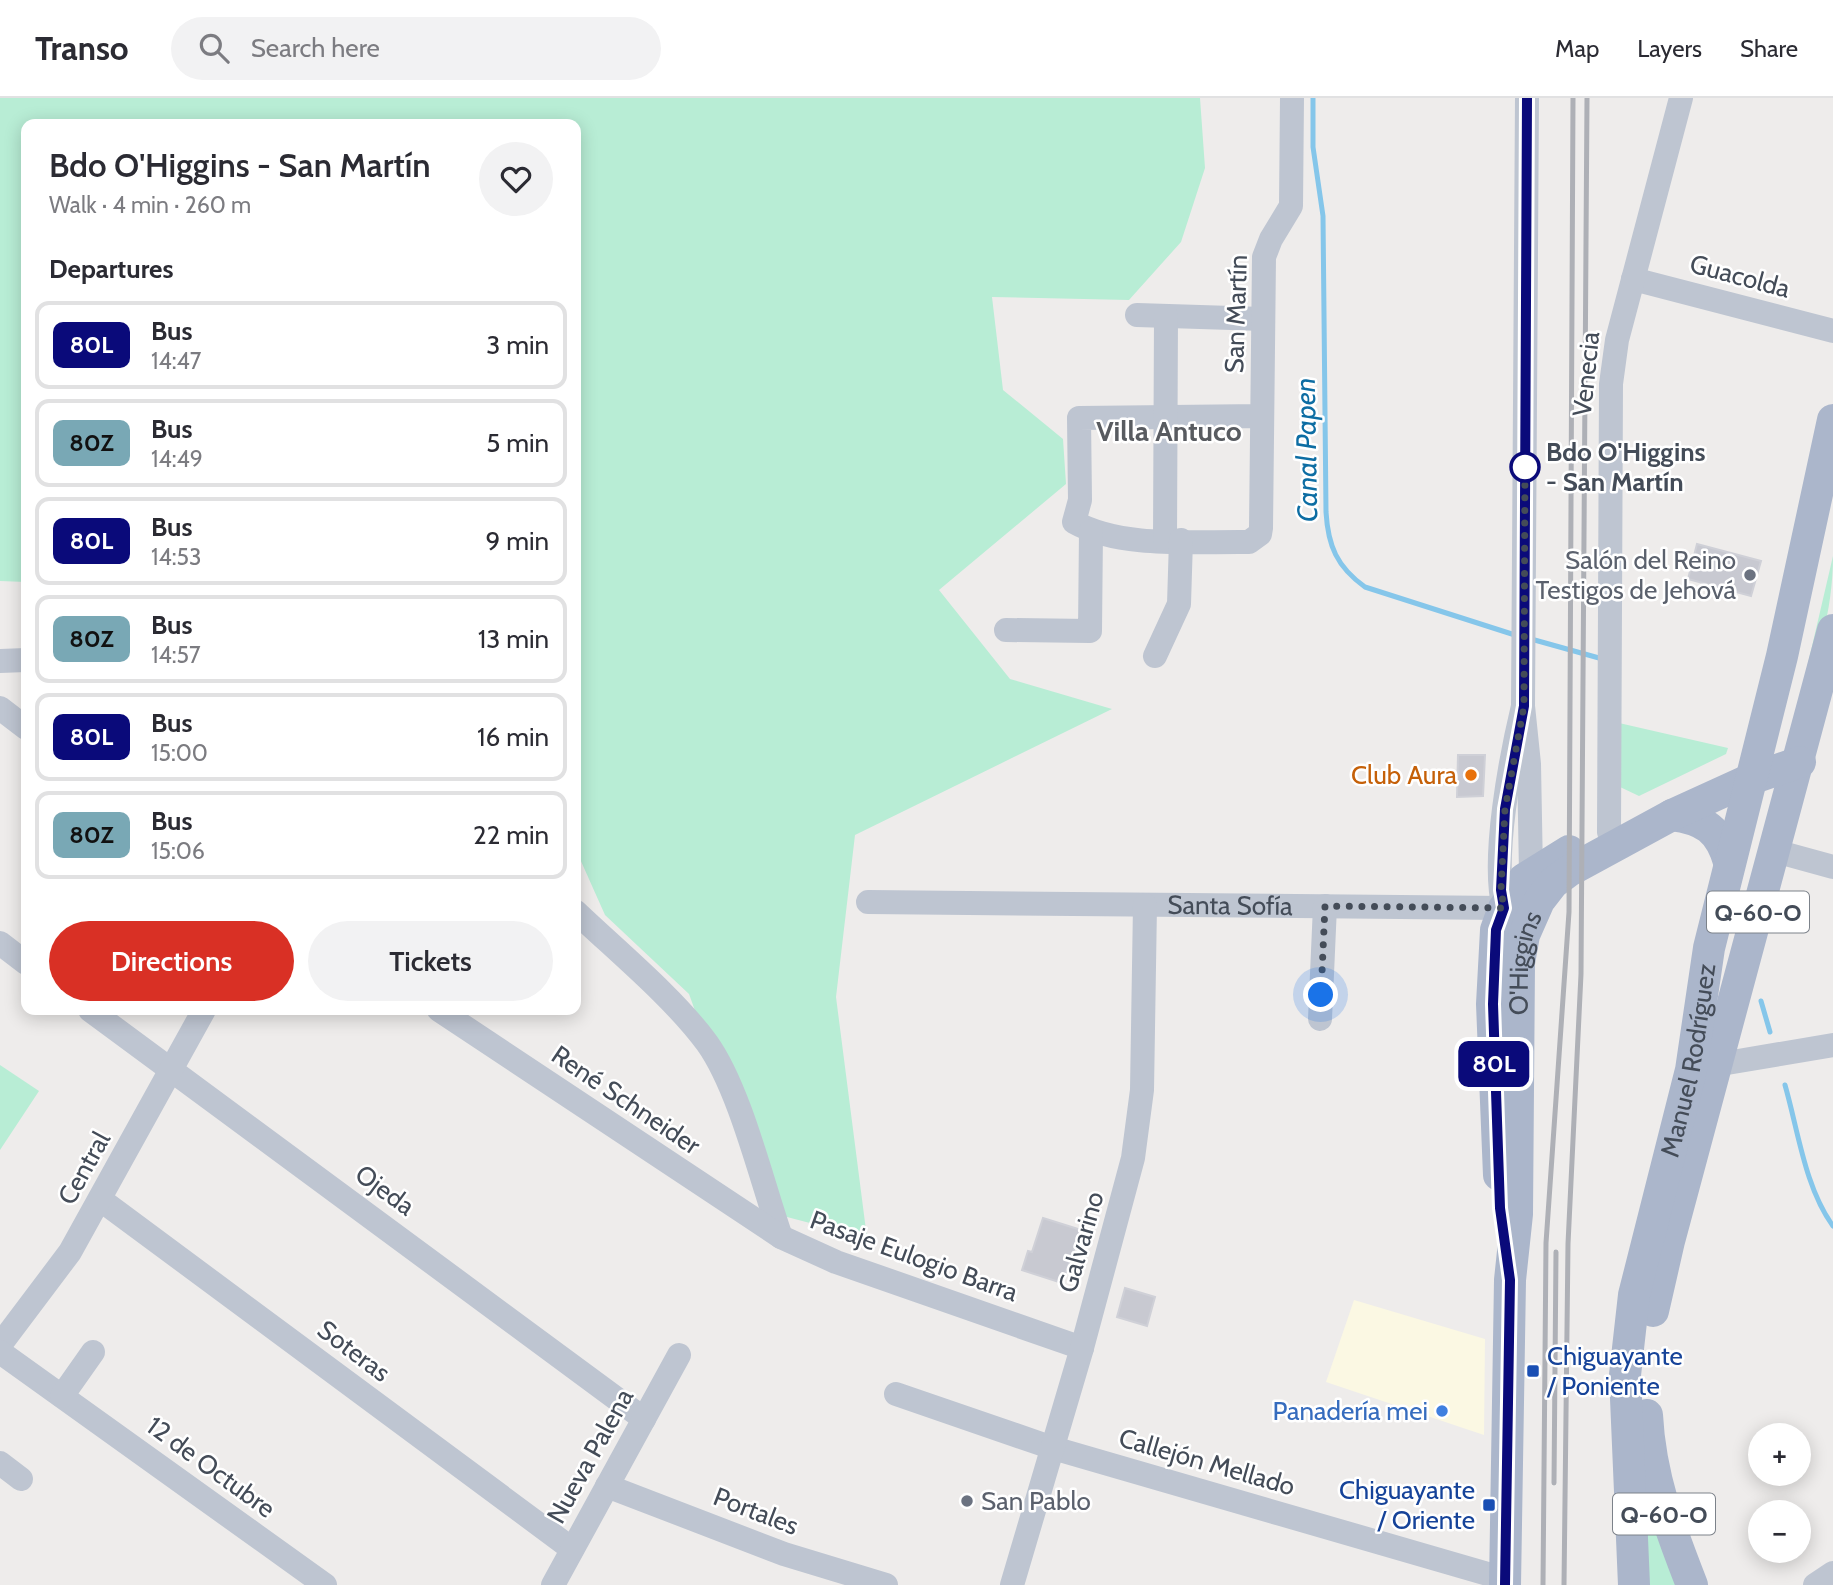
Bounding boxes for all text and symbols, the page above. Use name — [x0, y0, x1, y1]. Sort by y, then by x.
search box — [171, 17, 661, 80]
text: Transo — [35, 28, 129, 68]
icon: search — [195, 29, 233, 67]
text: Search here — [251, 32, 380, 64]
text: Map — [1555, 34, 1599, 63]
text: Layers — [1637, 34, 1702, 63]
text: Share — [1740, 34, 1798, 63]
button: heart — [479, 142, 553, 216]
text: Bdo O'Higgins - San Martín — [49, 145, 431, 185]
text: Walk · 4 min · 260 m — [49, 191, 251, 219]
street label: Guacolda — [1686, 247, 1794, 305]
text: Departures — [49, 253, 173, 285]
street label: San Martín — [1218, 254, 1254, 374]
text: Bus — [151, 315, 192, 347]
text: 3 min — [486, 329, 549, 361]
street label: Venecia — [1566, 329, 1606, 418]
text: 80L — [70, 330, 113, 359]
text: 14:47 — [151, 347, 201, 375]
water label: Canal Papen — [1288, 378, 1324, 522]
text: Bus — [151, 413, 192, 445]
district label: Villa Antuco — [1096, 414, 1242, 448]
text: 5 min — [486, 427, 549, 459]
text: 80Z — [69, 428, 114, 457]
place label: Bdo O'Higgins - San Martín — [1546, 436, 1706, 498]
text: 14:49 — [151, 445, 203, 473]
marker: Bdo O'Higgins - San Martín — [1510, 452, 1540, 482]
text: Bus — [151, 511, 192, 543]
text: 9 min — [486, 525, 549, 557]
text: 80L — [70, 526, 113, 555]
text: 14:53 — [151, 543, 201, 571]
place label: Salón del Reino Testigos de Jehová — [1536, 544, 1737, 606]
marker: Salón del Reino Testigos de Jehová — [1742, 567, 1758, 583]
text: Bus — [151, 609, 192, 641]
text: 13 min — [478, 623, 549, 655]
text: 80Z — [69, 624, 114, 653]
text: 14:57 — [151, 641, 201, 669]
text: Bus — [151, 707, 192, 739]
text: 16 min — [477, 721, 549, 753]
text: 80L — [70, 722, 113, 751]
text: 15:00 — [151, 739, 208, 767]
place label: Club Aura — [1351, 759, 1458, 791]
marker: Club Aura — [1463, 767, 1479, 783]
text: Bus — [151, 805, 192, 837]
text: 22 min — [473, 819, 549, 851]
text: 80Z — [69, 820, 114, 849]
text: 15:06 — [151, 837, 205, 865]
street label: Santa Sofía — [1167, 889, 1293, 922]
road number: Q-60-O — [1707, 892, 1809, 932]
street label: O'Higgins — [1503, 906, 1549, 1015]
button: Directions — [49, 921, 294, 1001]
button: Tickets — [308, 921, 553, 1001]
street label: Manuel Rodríguez — [1654, 961, 1723, 1160]
your location — [1303, 977, 1338, 1012]
street label: René Schneider — [546, 1038, 707, 1162]
line badge: 80L — [1454, 1041, 1534, 1087]
text: 80L — [1472, 1049, 1516, 1078]
street label: Central — [51, 1126, 117, 1210]
street label: Ojeda — [349, 1158, 421, 1223]
street label: Galvarino — [1051, 1188, 1111, 1296]
street label: Pasaje Eulogio Barra — [806, 1204, 1023, 1309]
street label: Soteras — [311, 1313, 397, 1389]
place label: Chiguayante / Poniente — [1546, 1340, 1683, 1402]
marker: Chiguayante / Poniente — [1525, 1363, 1541, 1379]
street label: Nueva Palena — [540, 1383, 640, 1529]
place label: Panadería mei — [1273, 1395, 1428, 1427]
marker: Panadería mei — [1434, 1403, 1450, 1419]
street label: 12 de Octubre — [140, 1410, 282, 1524]
street label: Callejón Mellado — [1115, 1422, 1299, 1502]
map controls — [1748, 1423, 1811, 1563]
button: + — [1748, 1423, 1811, 1486]
place label: Chiguayante / Oriente — [1339, 1474, 1475, 1536]
street label: Portales — [709, 1480, 803, 1542]
place label: San Pablo — [981, 1485, 1091, 1517]
marker: San Pablo — [959, 1493, 975, 1509]
road number: Q-60-O — [1613, 1494, 1715, 1534]
marker: Chiguayante / Oriente — [1481, 1497, 1497, 1513]
button: − — [1748, 1500, 1811, 1563]

